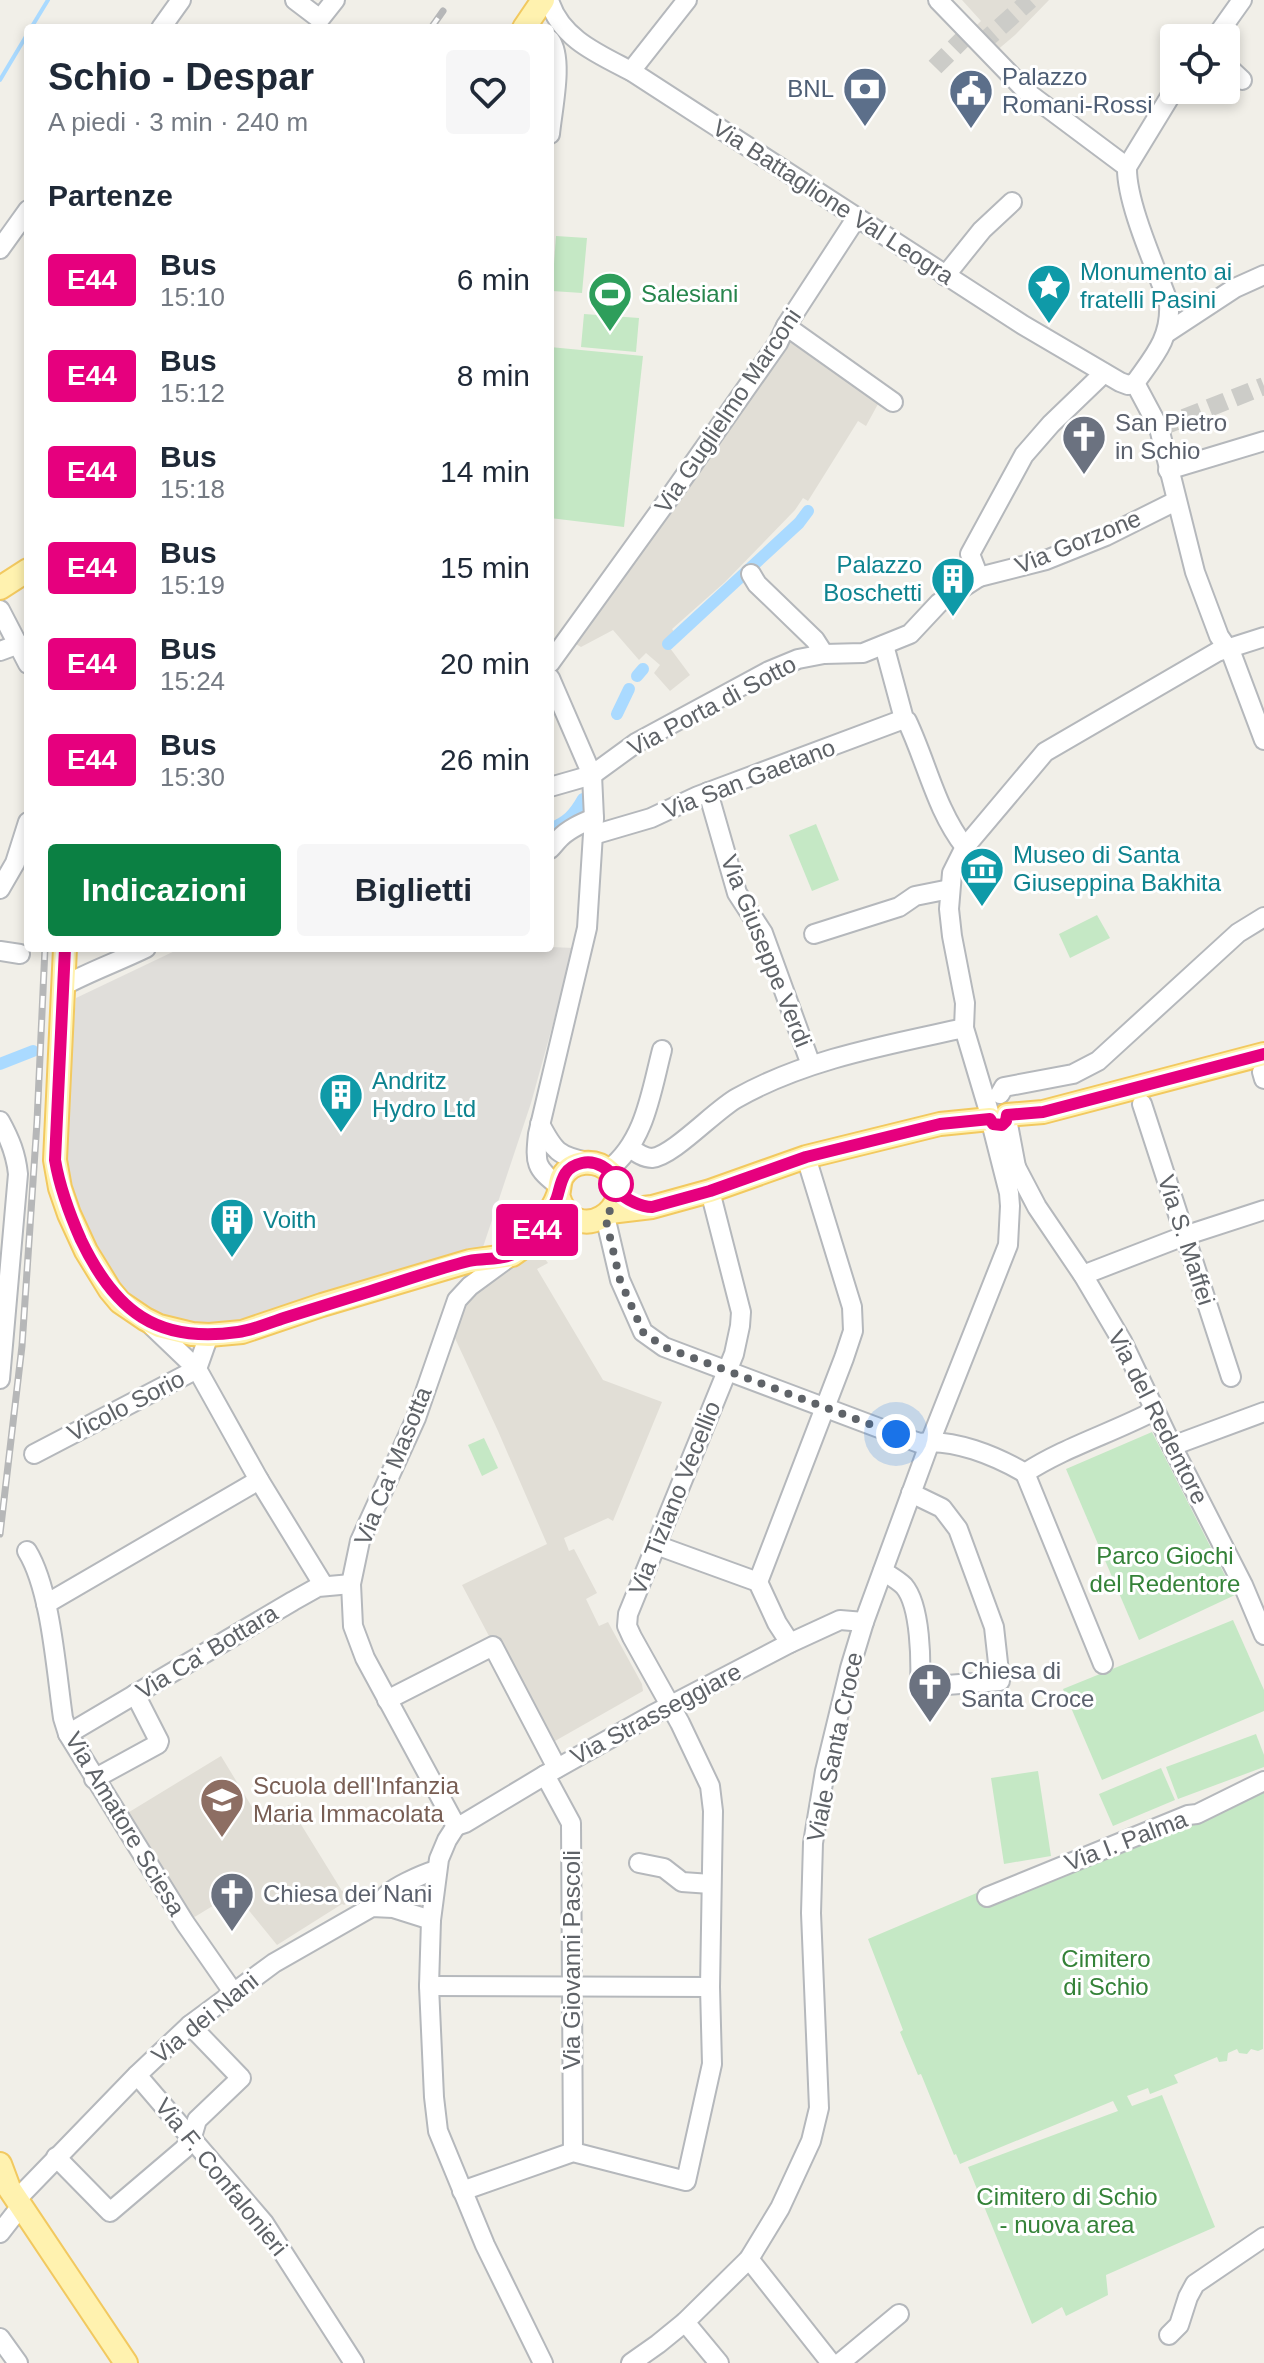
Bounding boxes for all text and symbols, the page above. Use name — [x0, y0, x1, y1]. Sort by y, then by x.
map controls — [1160, 24, 1240, 104]
button: locate — [1160, 24, 1240, 104]
button: heart — [446, 50, 530, 134]
text: Schio - Despar — [48, 56, 314, 98]
place label: Palazzo Romani-Rossi — [1002, 63, 1153, 118]
bank icon: BNL — [841, 65, 889, 128]
public building icon: Palazzo Romani-Rossi — [947, 67, 995, 130]
place label: BNL — [787, 75, 834, 102]
text: A piedi · 3 min · 240 m — [48, 107, 308, 137]
street label: Via Battaglione Val Leogra — [708, 113, 959, 290]
text: Partenze — [48, 179, 173, 212]
text: Bus — [160, 248, 217, 281]
place label: Monumento ai fratelli Pasini — [1080, 258, 1232, 313]
place icon: Monumento ai fratelli Pasini — [1025, 262, 1073, 325]
text: 6 min — [457, 263, 530, 296]
text: E44 — [67, 264, 117, 295]
sports icon: Salesiani — [586, 270, 634, 333]
place label: Salesiani — [641, 280, 738, 307]
text: 15:10 — [160, 282, 225, 312]
street label: Via Guglielmo Marconi — [649, 303, 806, 518]
text: Bus — [160, 344, 217, 377]
text: 8 min — [457, 359, 530, 392]
text: E44 — [67, 360, 117, 391]
text: 15:12 — [160, 378, 225, 408]
place label: San Pietro in Schio — [1115, 409, 1227, 464]
church icon: San Pietro in Schio — [1060, 413, 1108, 476]
text: Bus — [160, 440, 217, 473]
text: 14 min — [440, 455, 530, 488]
text: E44 — [67, 456, 117, 487]
text: 15:18 — [160, 474, 225, 504]
street label: Via Gorzone — [1011, 504, 1145, 579]
text: Bus — [160, 536, 217, 569]
text: 15 min — [440, 551, 530, 584]
place label: Palazzo Boschetti — [823, 551, 922, 606]
text: E44 — [67, 552, 117, 583]
building icon: Palazzo Boschetti — [929, 555, 977, 618]
text: 15:19 — [160, 570, 225, 600]
text: Bus — [160, 632, 217, 665]
text: 20 min — [440, 647, 530, 680]
text: E44 — [67, 648, 117, 679]
street label: Via Porta di Sotto — [623, 650, 800, 761]
text: 15:24 — [160, 666, 225, 696]
text: Bus — [160, 728, 217, 761]
street label: Via San Gaetano — [659, 733, 839, 824]
text: 26 min — [440, 743, 530, 776]
text: E44 — [67, 744, 117, 775]
text: 15:30 — [160, 762, 225, 792]
place label: Museo di Santa Giuseppina Bakhita — [1013, 841, 1222, 896]
button: Indicazioni — [48, 844, 281, 936]
button: Biglietti — [297, 844, 530, 936]
museum icon: Museo di Santa Giuseppina Bakhita — [958, 845, 1006, 908]
street label: Via Giuseppe Verdi — [716, 851, 817, 1051]
place label: Andritz Hydro Ltd — [372, 1067, 476, 1122]
building icon: Andritz Hydro Ltd — [317, 1071, 365, 1134]
unlabelled marker — [599, 1167, 633, 1201]
street label: Via S. Maffei — [1153, 1171, 1220, 1308]
building icon: Voith — [208, 1196, 256, 1259]
line badge: E44 — [491, 1204, 583, 1256]
place label: Voith — [263, 1206, 316, 1233]
text: E44 — [512, 1214, 562, 1245]
street label: Via del Redentore — [1103, 1325, 1214, 1508]
street label: Vicolo Sorio — [63, 1365, 189, 1447]
street label: Via Ca' Masotta — [349, 1382, 437, 1549]
street label: Via Tiziano Vecellio — [623, 1397, 726, 1599]
your location — [876, 1414, 916, 1454]
park label: Parco Giochi del Redentore — [1090, 1542, 1240, 1597]
street label: Via Ca' Bottara — [131, 1598, 283, 1704]
street label: Viale Santa Croce — [801, 1650, 868, 1844]
street label: Via Strasseggiare — [566, 1657, 746, 1770]
place label: Chiesa di Santa Croce — [961, 1657, 1094, 1712]
church icon: Chiesa di Santa Croce — [906, 1661, 954, 1724]
street label: Via Amatore Sciesa — [60, 1727, 191, 1921]
place label: Scuola dell'Infanzia Maria Immacolata — [253, 1772, 460, 1827]
school or university icon: Scuola dell'Infanzia Maria Immacolata — [198, 1776, 246, 1839]
street label: Via I. Palma — [1061, 1805, 1191, 1876]
street label: Via Giovanni Pascoli — [558, 1850, 585, 2070]
church icon: Chiesa dei Nani — [208, 1870, 256, 1933]
place label: Chiesa dei Nani — [263, 1880, 432, 1907]
park label: Cimitero di Schio — [1061, 1945, 1151, 2000]
street label: Via dei Nani — [146, 1967, 263, 2069]
street label: Via F. Confalonieri — [150, 2093, 293, 2261]
park label: Cimitero di Schio - nuova area — [976, 2183, 1158, 2238]

